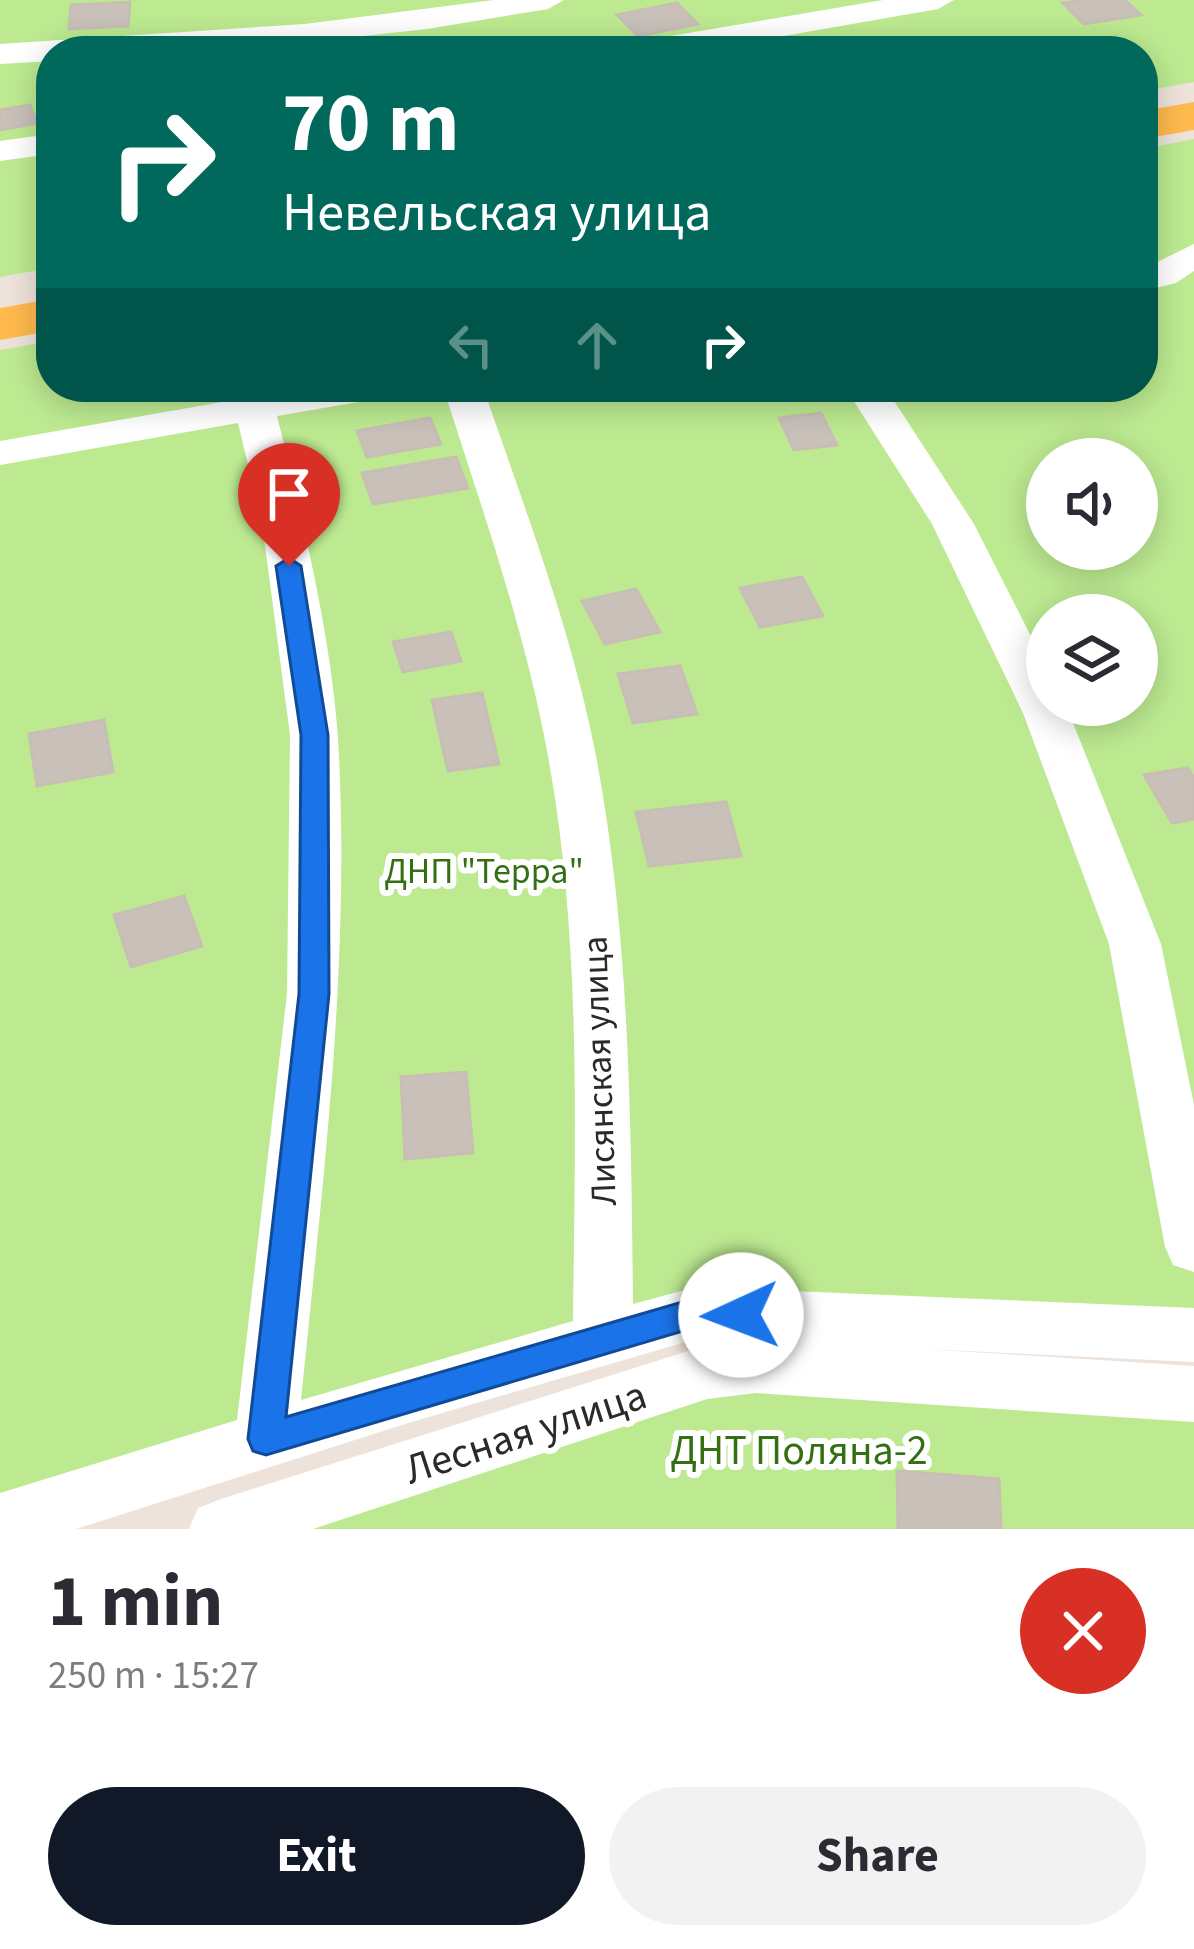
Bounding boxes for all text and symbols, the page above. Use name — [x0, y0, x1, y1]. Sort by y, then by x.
text: 70 m — [282, 64, 460, 184]
icon: right — [84, 84, 240, 240]
text: Невельская улица — [282, 175, 712, 252]
icon: left — [438, 312, 504, 378]
icon: ahead — [564, 312, 630, 378]
icon: right — [690, 312, 756, 378]
map controls — [1026, 438, 1158, 726]
button: sound — [1026, 438, 1158, 570]
pin — [238, 443, 340, 566]
icon: arrive — [256, 461, 322, 527]
button: layers — [1026, 594, 1158, 726]
park label: ДНП "Терра" — [384, 846, 584, 897]
street label: Лисянская улица — [569, 935, 630, 1207]
position arrow — [678, 1252, 804, 1378]
street label: Лесная улица — [397, 1366, 654, 1500]
park label: ДНТ Поляна-2 — [670, 1421, 928, 1481]
text: 1 min — [48, 1551, 223, 1654]
button: close — [1020, 1568, 1146, 1694]
text: 250 m · 15:27 — [48, 1648, 259, 1704]
button: Exit — [48, 1787, 585, 1925]
button: Share — [609, 1787, 1146, 1925]

